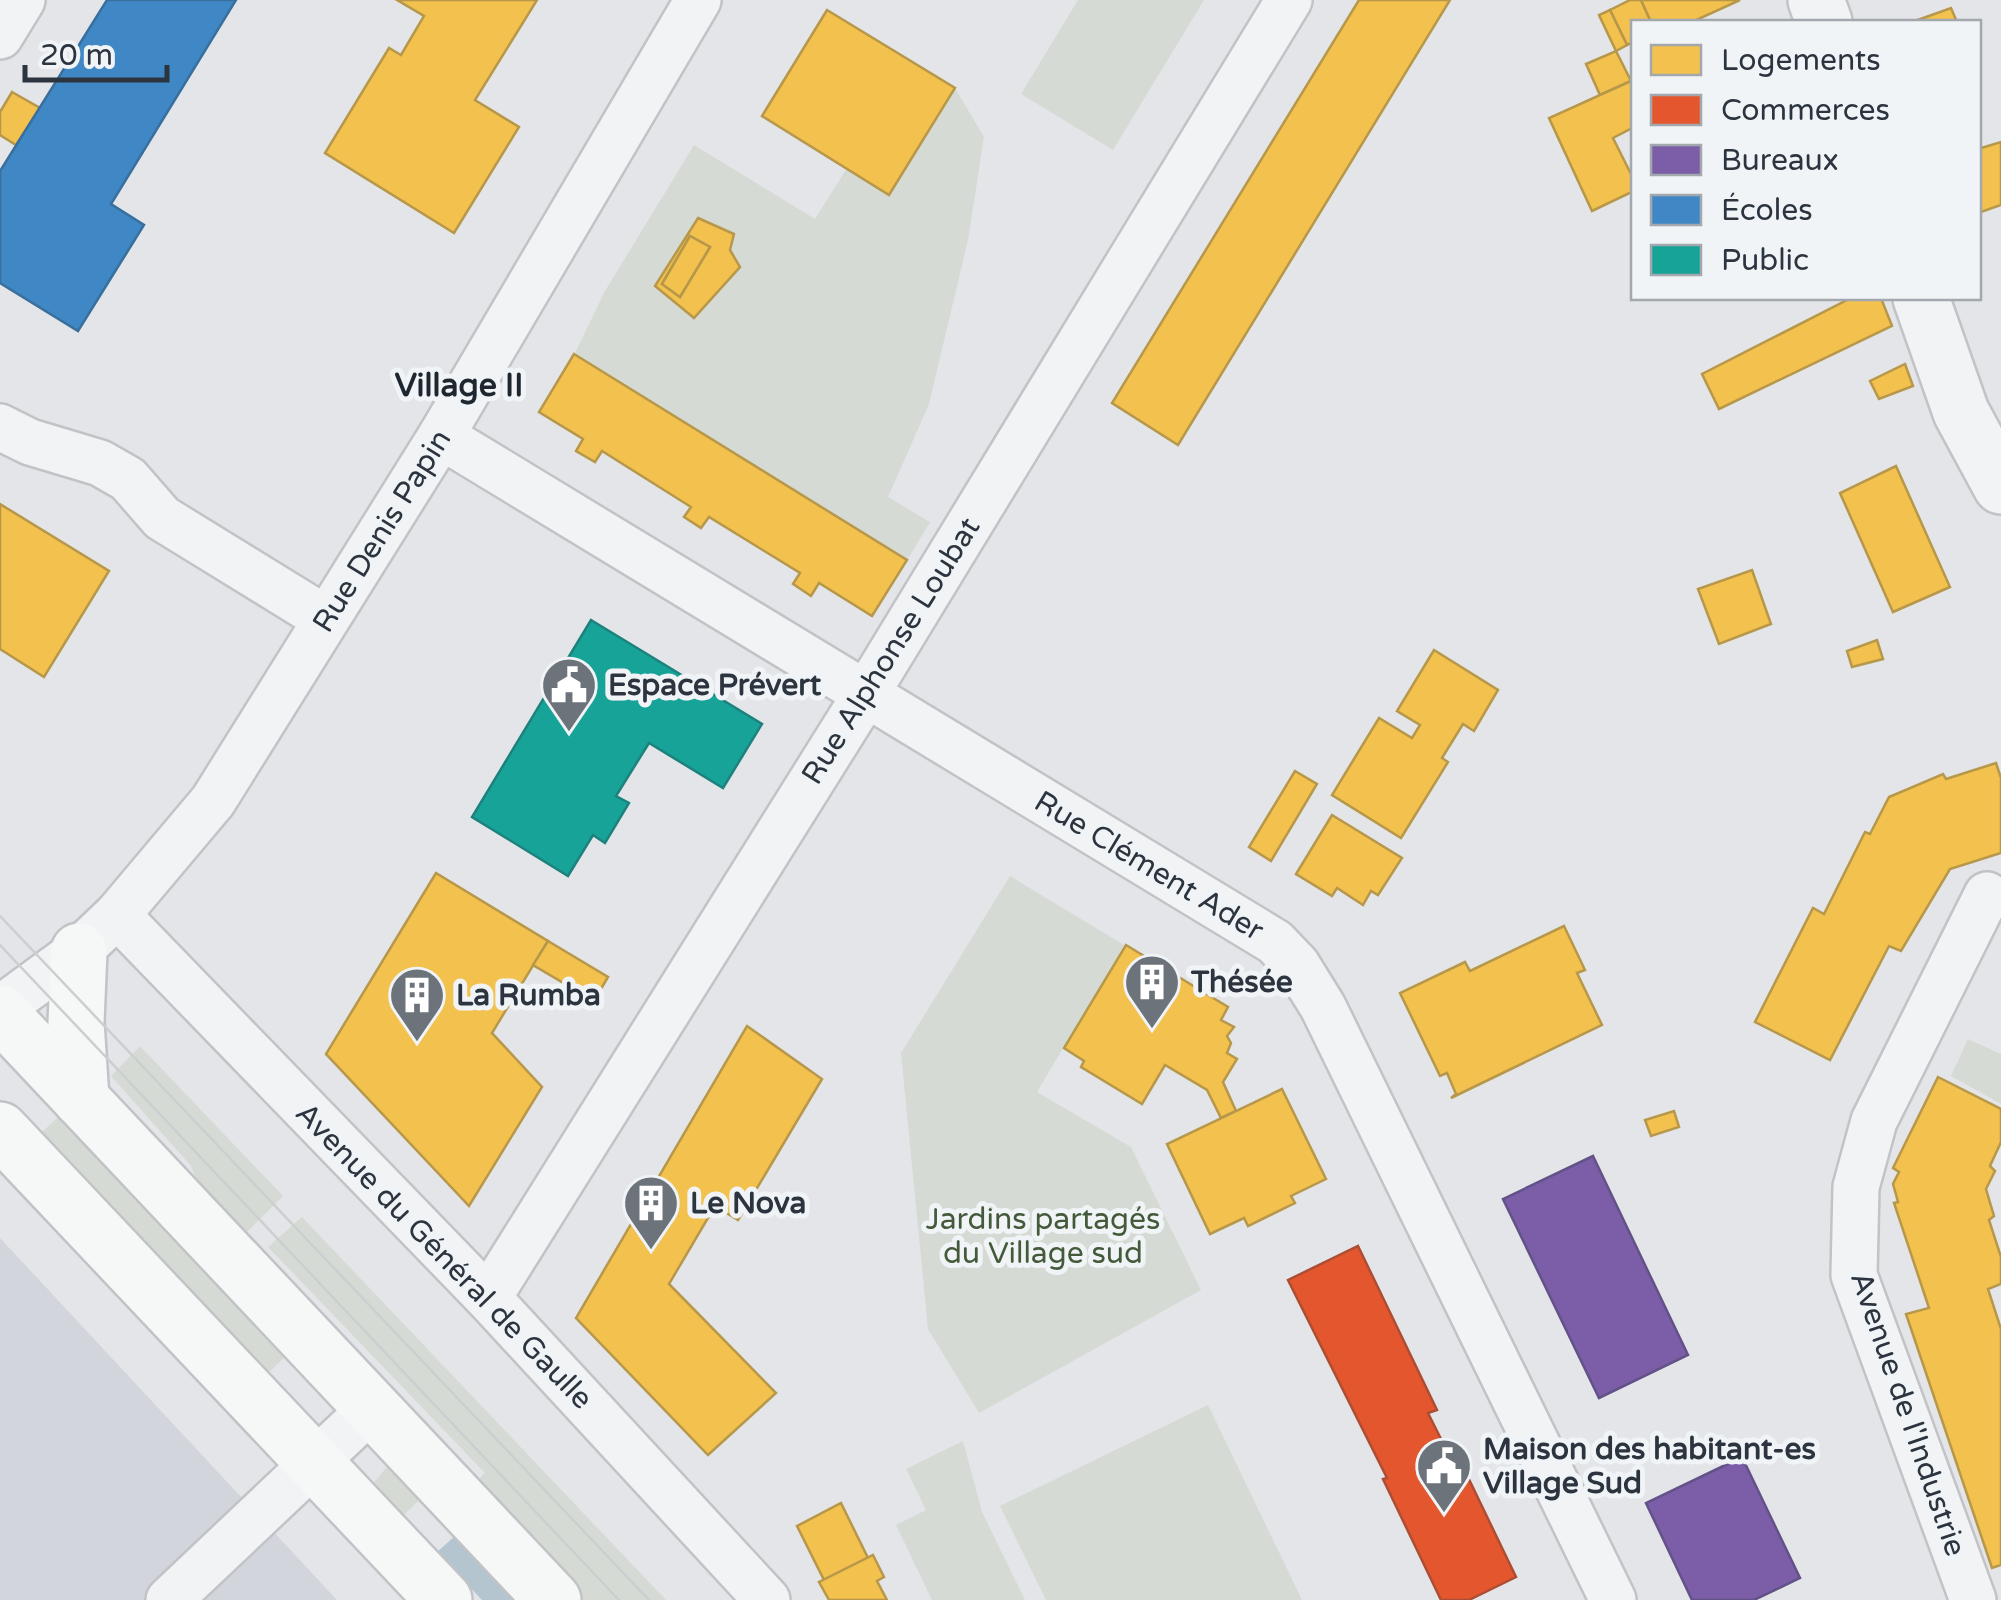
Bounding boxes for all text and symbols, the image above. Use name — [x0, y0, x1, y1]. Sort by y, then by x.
scale bar — [25, 20, 168, 82]
legend — [1631, 20, 1981, 300]
text: 20 m — [40, 37, 113, 74]
text: Logements — [1721, 42, 1881, 79]
text: Commerces — [1721, 92, 1890, 129]
text: Bureaux — [1721, 142, 1839, 179]
text: Écoles — [1721, 192, 1813, 229]
text: Public — [1721, 242, 1809, 279]
district label: Village II — [395, 367, 523, 405]
street label: Rue Denis Papin — [305, 423, 459, 639]
street label: Rue Alphonse Loubat — [794, 511, 988, 791]
public building icon: Espace Prévert — [539, 655, 599, 734]
place label: Espace Prévert — [608, 667, 822, 704]
street label: Rue Clément Ader — [1028, 783, 1271, 949]
building icon: Thésée — [1122, 952, 1182, 1031]
place label: Thésée — [1190, 964, 1293, 1001]
building icon: La Rumba — [387, 965, 447, 1044]
place label: La Rumba — [456, 977, 601, 1014]
street label: Avenue du Général de Gaulle — [288, 1095, 600, 1417]
building icon: Le Nova — [621, 1173, 681, 1252]
place label: Le Nova — [690, 1185, 806, 1222]
park label: Jardins partagés du Village sud — [926, 1201, 1160, 1272]
street label: Avenue de l'Industrie — [1842, 1267, 1974, 1561]
place label: Maison des habitant-es Village Sud — [1483, 1431, 1816, 1502]
public building icon: Maison des habitant-es Village Sud — [1414, 1436, 1474, 1515]

